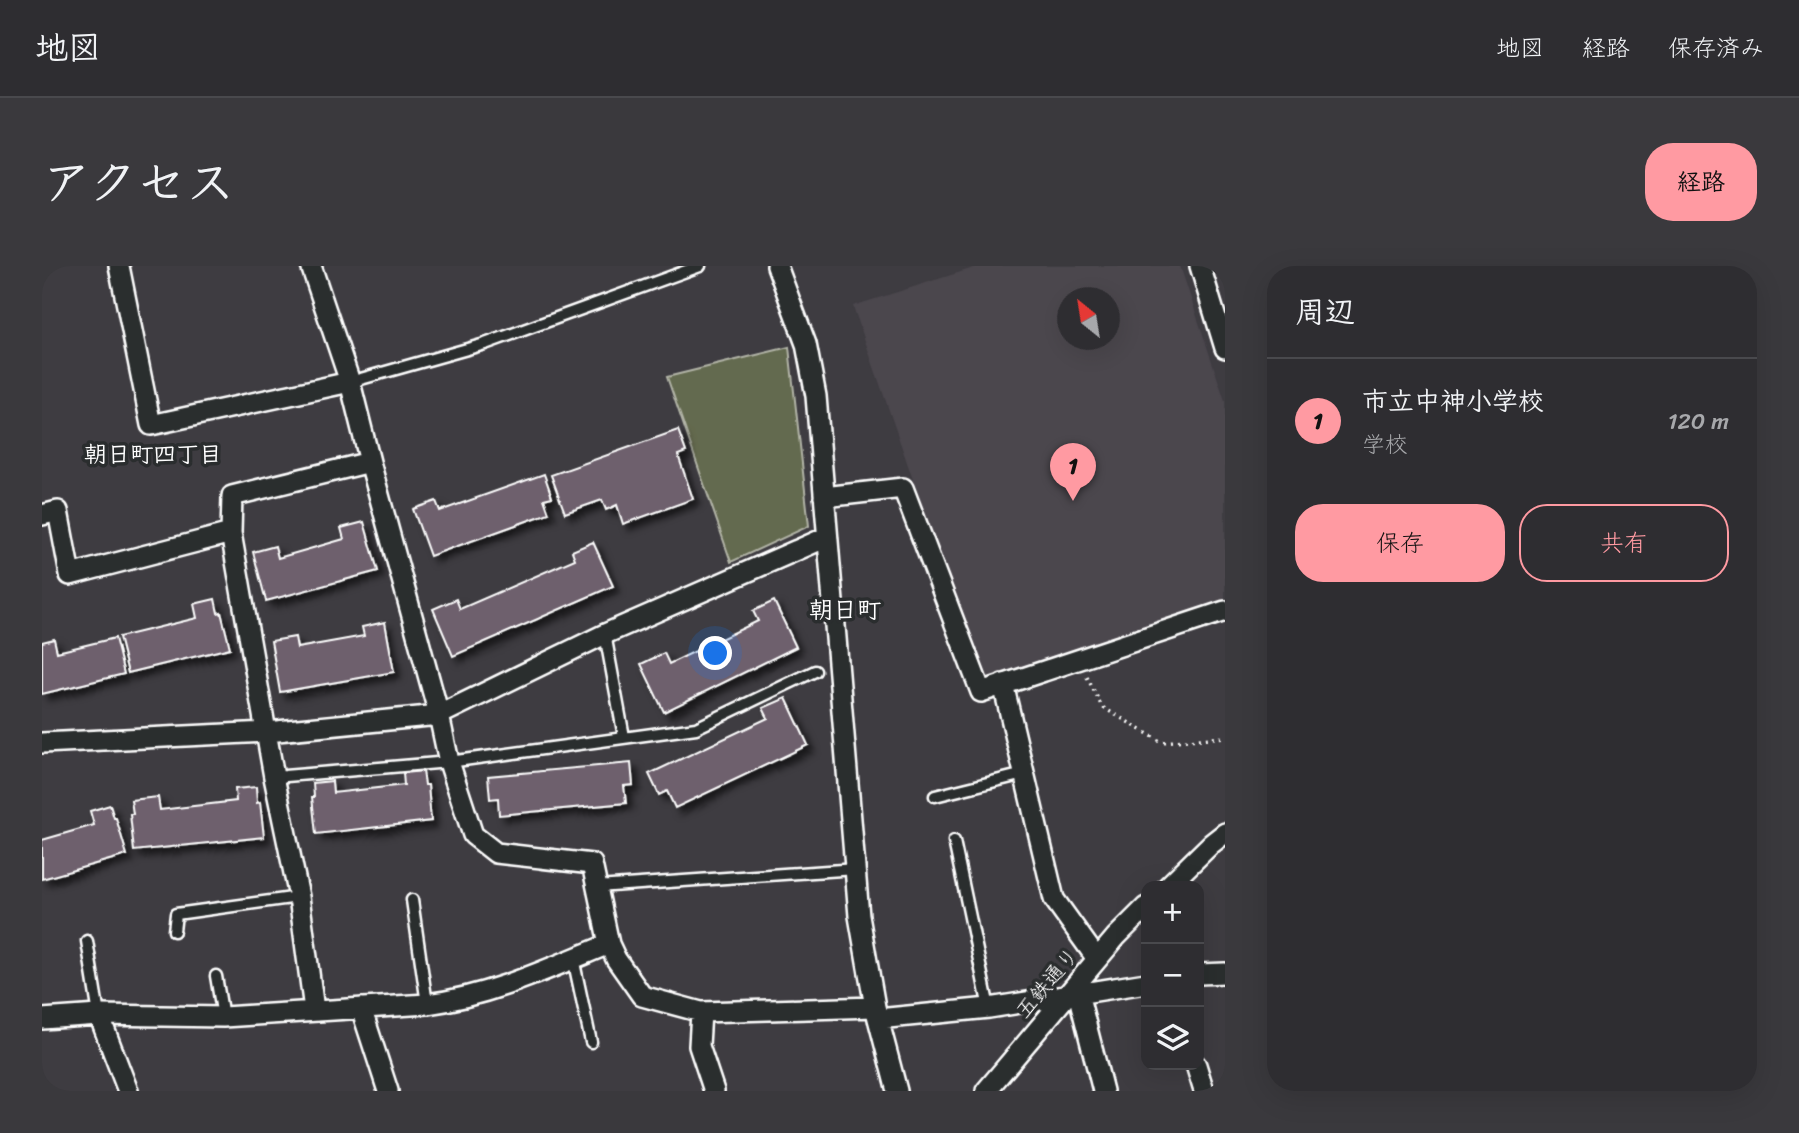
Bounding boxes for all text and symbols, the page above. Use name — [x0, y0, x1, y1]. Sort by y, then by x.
text: 地図 — [35, 19, 101, 77]
text: 地図 — [1496, 27, 1544, 69]
text: 経路 — [1582, 27, 1630, 69]
text: 保存済み — [1668, 27, 1764, 69]
text: アクセス — [42, 139, 235, 226]
button: 経路 — [1645, 143, 1757, 221]
text: 周辺 — [1295, 285, 1355, 339]
north arrow — [1057, 287, 1120, 350]
text: 市立中神小学校 — [1362, 378, 1544, 424]
text: 1 — [1313, 401, 1323, 442]
text: 120 m — [1668, 401, 1729, 442]
text: 学校 — [1362, 424, 1408, 465]
district label: 朝日町四丁目 — [84, 434, 222, 475]
pin: 1 — [1050, 443, 1096, 501]
button: 保存 — [1295, 504, 1505, 582]
button: 共有 — [1519, 504, 1729, 582]
district label: 朝日町 — [809, 589, 881, 631]
your location — [698, 636, 732, 670]
map controls — [1141, 881, 1204, 1070]
button: + — [1141, 881, 1204, 944]
street label: 五鉄通り — [1005, 939, 1089, 1027]
button: − — [1141, 944, 1204, 1007]
button: layers — [1141, 1007, 1204, 1070]

